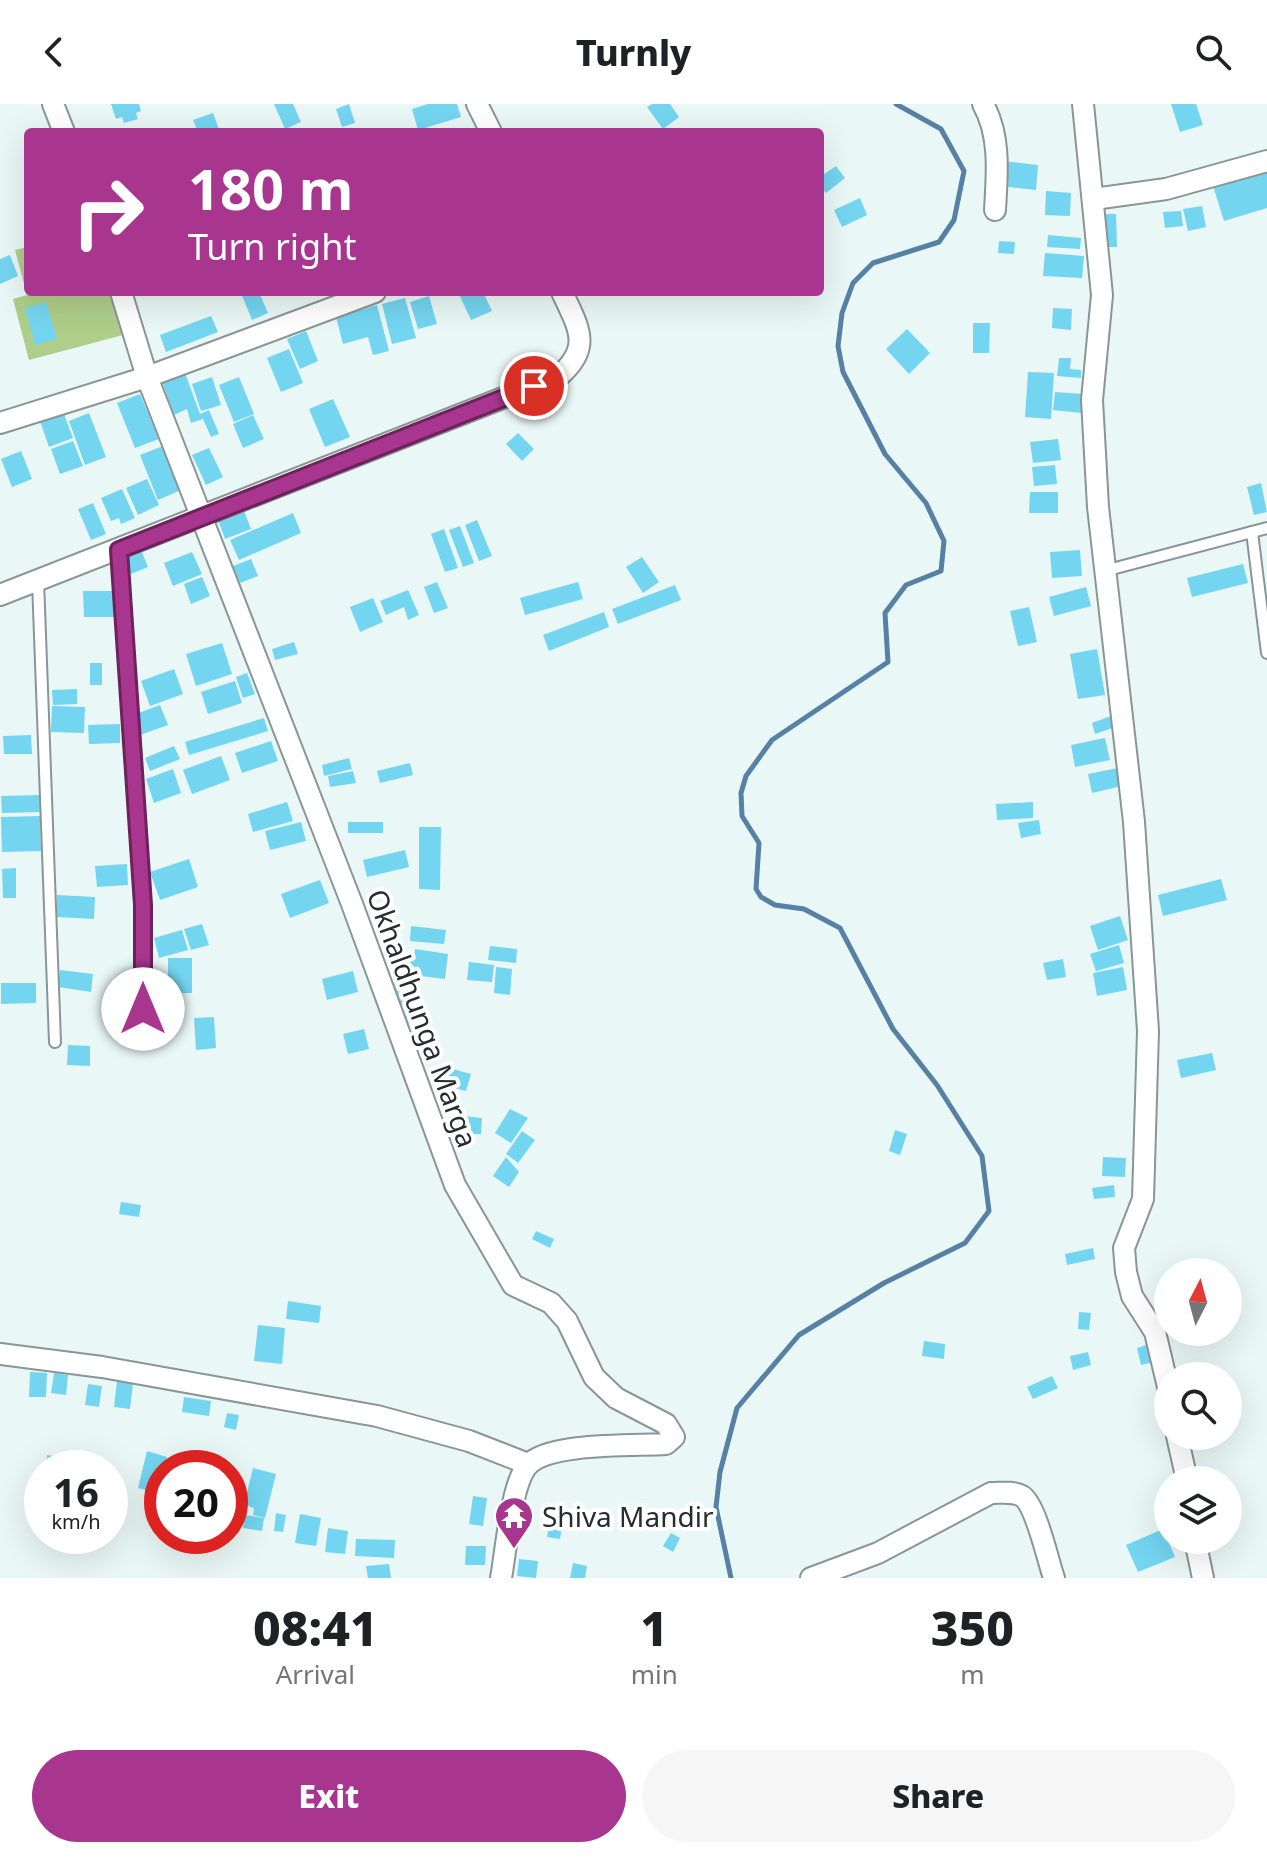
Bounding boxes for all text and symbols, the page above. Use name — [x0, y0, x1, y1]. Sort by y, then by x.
text: Turnly — [576, 28, 691, 77]
icon: back — [32, 30, 76, 74]
icon: search — [1191, 30, 1235, 74]
text: 180 m — [188, 150, 353, 226]
icon: right — [56, 160, 160, 264]
text: Turn right — [188, 222, 356, 271]
pin — [500, 352, 568, 420]
icon: arrive — [512, 364, 556, 408]
street label: Okhaldhunga Marga — [359, 884, 487, 1152]
position arrow — [101, 967, 185, 1051]
north arrow — [1154, 1258, 1242, 1346]
map controls — [1154, 1258, 1242, 1554]
button: search — [1154, 1362, 1242, 1450]
speed limit sign: 20 — [144, 1450, 248, 1554]
text: 16 — [53, 1464, 99, 1519]
button: layers — [1154, 1466, 1242, 1554]
temple icon: Shiva Mandir — [493, 1495, 535, 1550]
place label: Shiva Mandir — [542, 1497, 714, 1535]
text: km/h — [51, 1508, 101, 1535]
text: 08:41 — [253, 1595, 378, 1660]
text: 1 — [640, 1595, 668, 1660]
text: 350 — [931, 1595, 1014, 1660]
text: Arrival — [276, 1656, 355, 1692]
text: min — [631, 1656, 678, 1692]
text: m — [960, 1656, 985, 1692]
button: Exit — [32, 1750, 626, 1842]
button: Share — [642, 1750, 1235, 1842]

